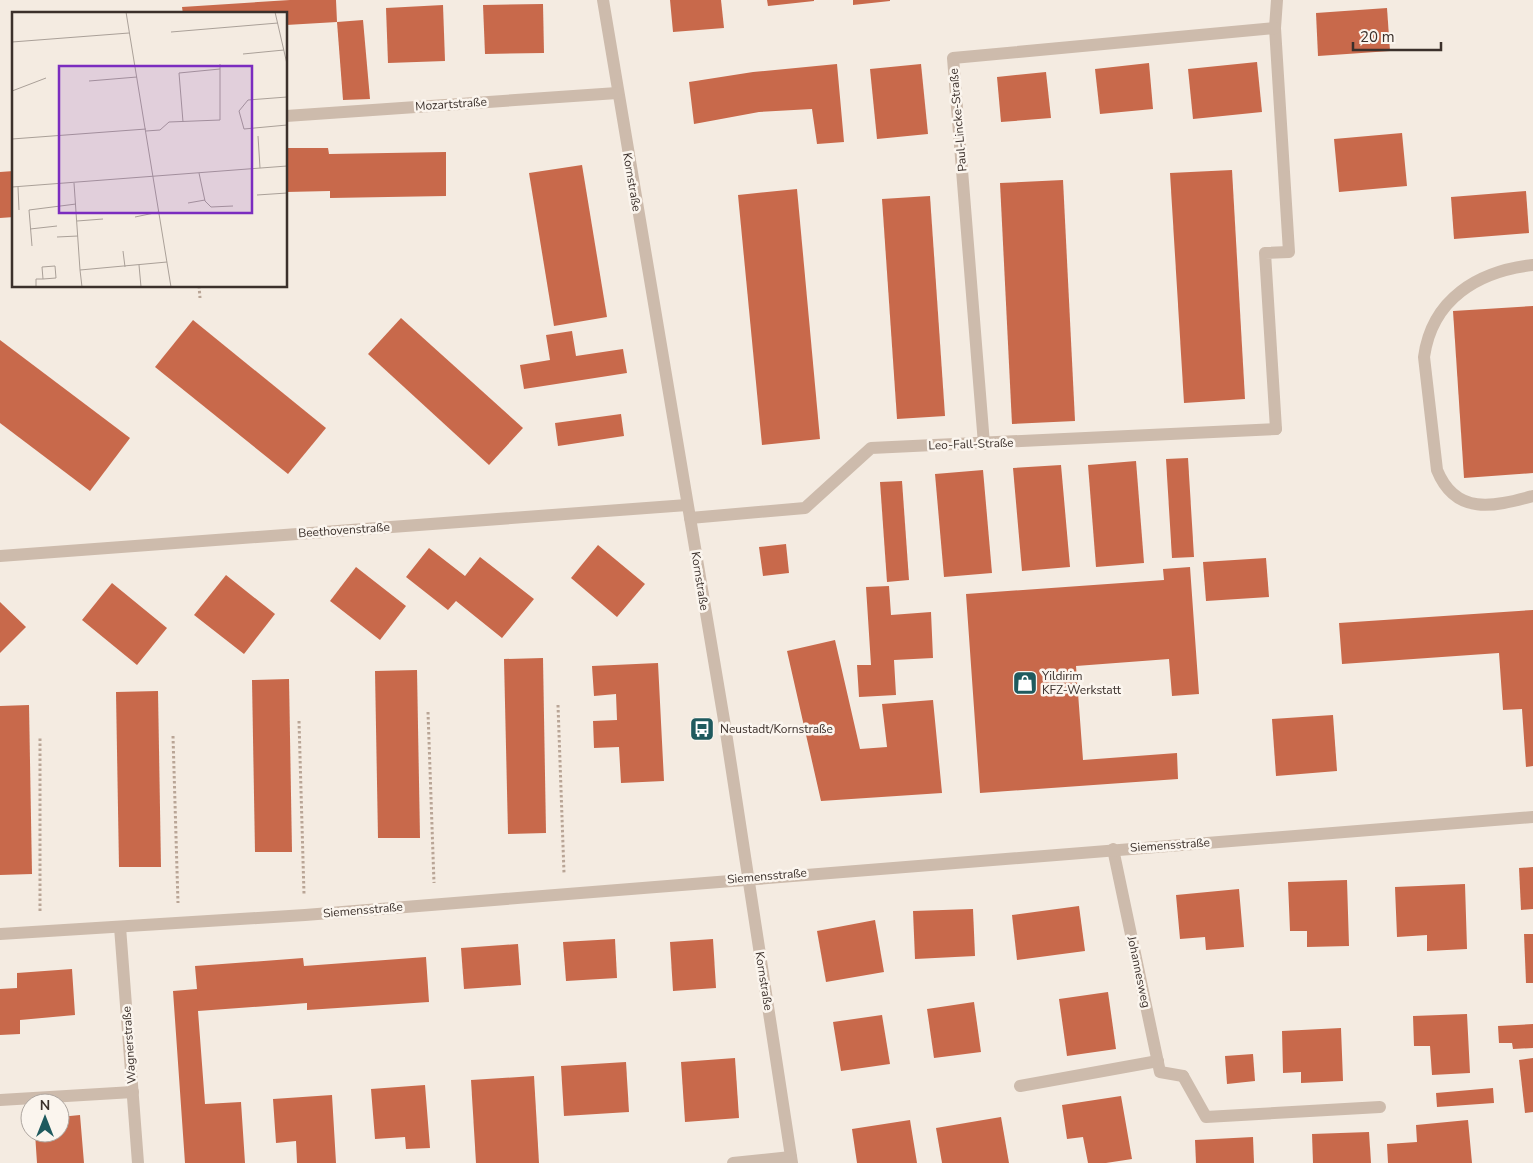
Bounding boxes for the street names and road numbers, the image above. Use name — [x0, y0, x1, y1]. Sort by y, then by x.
street label: Paul-Lincke-Straße — [946, 68, 970, 172]
street label: Mozartstraße — [415, 94, 487, 114]
street label: Kornstraße — [619, 151, 645, 213]
street label: Leo-Fall-Straße — [928, 435, 1014, 453]
street label: Beethovenstraße — [298, 519, 390, 541]
street label: Kornstraße — [687, 550, 713, 612]
street label: Siemensstraße — [1130, 834, 1210, 856]
street label: Siemensstraße — [726, 865, 808, 887]
street label: Siemensstraße — [322, 899, 404, 921]
street label: Johannesweg — [1123, 934, 1154, 1009]
street label: Kornstraße — [751, 950, 777, 1012]
street label: Wagnerstraße — [118, 1006, 140, 1084]

